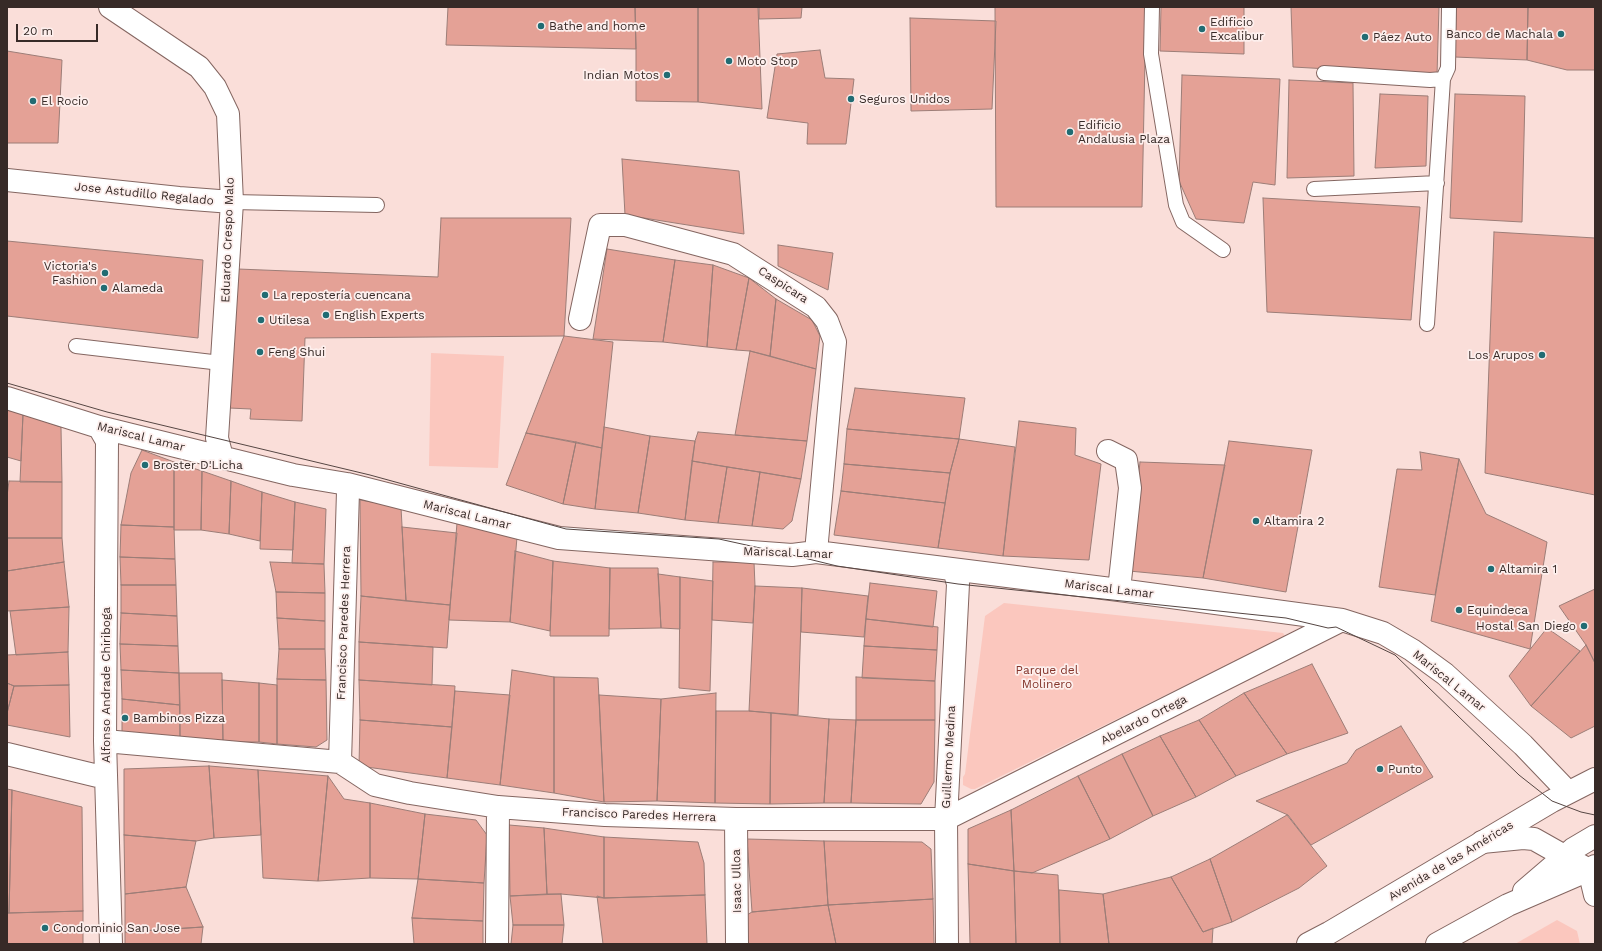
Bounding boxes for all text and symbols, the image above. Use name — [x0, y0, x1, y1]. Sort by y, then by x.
place label: Edificio Excalibur — [1210, 15, 1264, 43]
scale bar — [18, 16, 100, 42]
place label: Bathe and home — [549, 19, 646, 33]
marker: Bathe and home — [536, 21, 546, 31]
text: 20 m — [23, 24, 53, 38]
marker: Edificio Excalibur — [1197, 24, 1207, 34]
place label: Banco de Machala — [1446, 27, 1553, 41]
marker: Banco de Machala — [1556, 29, 1566, 39]
place label: Páez Auto — [1373, 30, 1432, 44]
marker: Páez Auto — [1360, 32, 1370, 42]
place label: Moto Stop — [737, 54, 798, 68]
marker: Moto Stop — [724, 56, 734, 66]
place label: Indian Motos — [583, 68, 659, 82]
marker: Indian Motos — [662, 70, 672, 80]
place label: Seguros Unidos — [859, 92, 950, 106]
place label: El Rocio — [41, 94, 89, 108]
marker: Seguros Unidos — [846, 94, 856, 104]
marker: El Rocio — [28, 96, 38, 106]
place label: Edificio Andalusia Plaza — [1078, 118, 1170, 146]
marker: Edificio Andalusia Plaza — [1065, 127, 1075, 137]
street label: Eduardo Crespo Malo — [219, 177, 237, 303]
street label: Jose Astudillo Regalado — [73, 180, 215, 208]
place label: Victoria's Fashion — [44, 259, 97, 287]
street label: Caspicara — [755, 263, 811, 307]
marker: Victoria's Fashion — [100, 268, 110, 278]
place label: Alameda — [112, 281, 163, 295]
marker: Alameda — [99, 283, 109, 293]
place label: La repostería cuencana — [273, 288, 411, 302]
marker: La repostería cuencana — [260, 290, 270, 300]
place label: English Experts — [334, 308, 425, 322]
marker: English Experts — [321, 310, 331, 320]
place label: Utilesa — [269, 313, 309, 327]
marker: Utilesa — [256, 315, 266, 325]
place label: Feng Shui — [268, 345, 325, 359]
marker: Feng Shui — [255, 347, 265, 357]
place label: Los Arupos — [1468, 348, 1534, 362]
marker: Los Arupos — [1537, 350, 1547, 360]
street label: Mariscal Lamar — [96, 419, 186, 455]
place label: Broster D'Licha — [153, 458, 243, 472]
marker: Broster D'Licha — [140, 460, 150, 470]
street label: Mariscal Lamar — [422, 497, 512, 533]
place label: Altamira 2 — [1264, 514, 1324, 528]
marker: Altamira 2 — [1251, 516, 1261, 526]
street label: Mariscal Lamar — [743, 544, 833, 562]
street label: Francisco Paredes Herrera — [334, 546, 354, 700]
place label: Altamira 1 — [1499, 562, 1557, 576]
marker: Altamira 1 — [1486, 564, 1496, 574]
street label: Mariscal Lamar — [1064, 576, 1154, 602]
place label: Equindeca — [1467, 603, 1528, 617]
marker: Equindeca — [1454, 605, 1464, 615]
street label: Alfonso Andrade Chiriboga — [99, 607, 113, 763]
place label: Hostal San Diego — [1476, 619, 1576, 633]
marker: Hostal San Diego — [1579, 621, 1589, 631]
street label: Mariscal Lamar — [1410, 647, 1488, 715]
park label: Parque del Molinero — [1016, 663, 1078, 691]
street label: Abelardo Ortega — [1098, 692, 1190, 748]
street label: Guillermo Medina — [939, 705, 959, 809]
place label: Bambinos Pizza — [133, 711, 225, 725]
marker: Bambinos Pizza — [120, 713, 130, 723]
place label: Punto — [1388, 762, 1422, 776]
marker: Punto — [1375, 764, 1385, 774]
street label: Francisco Paredes Herrera — [562, 805, 716, 825]
street label: Avenida de las Américas — [1386, 818, 1516, 904]
street label: Isaac Ulloa — [729, 849, 745, 913]
place label: Condominio San Jose — [53, 921, 180, 935]
marker: Condominio San Jose — [40, 923, 50, 933]

